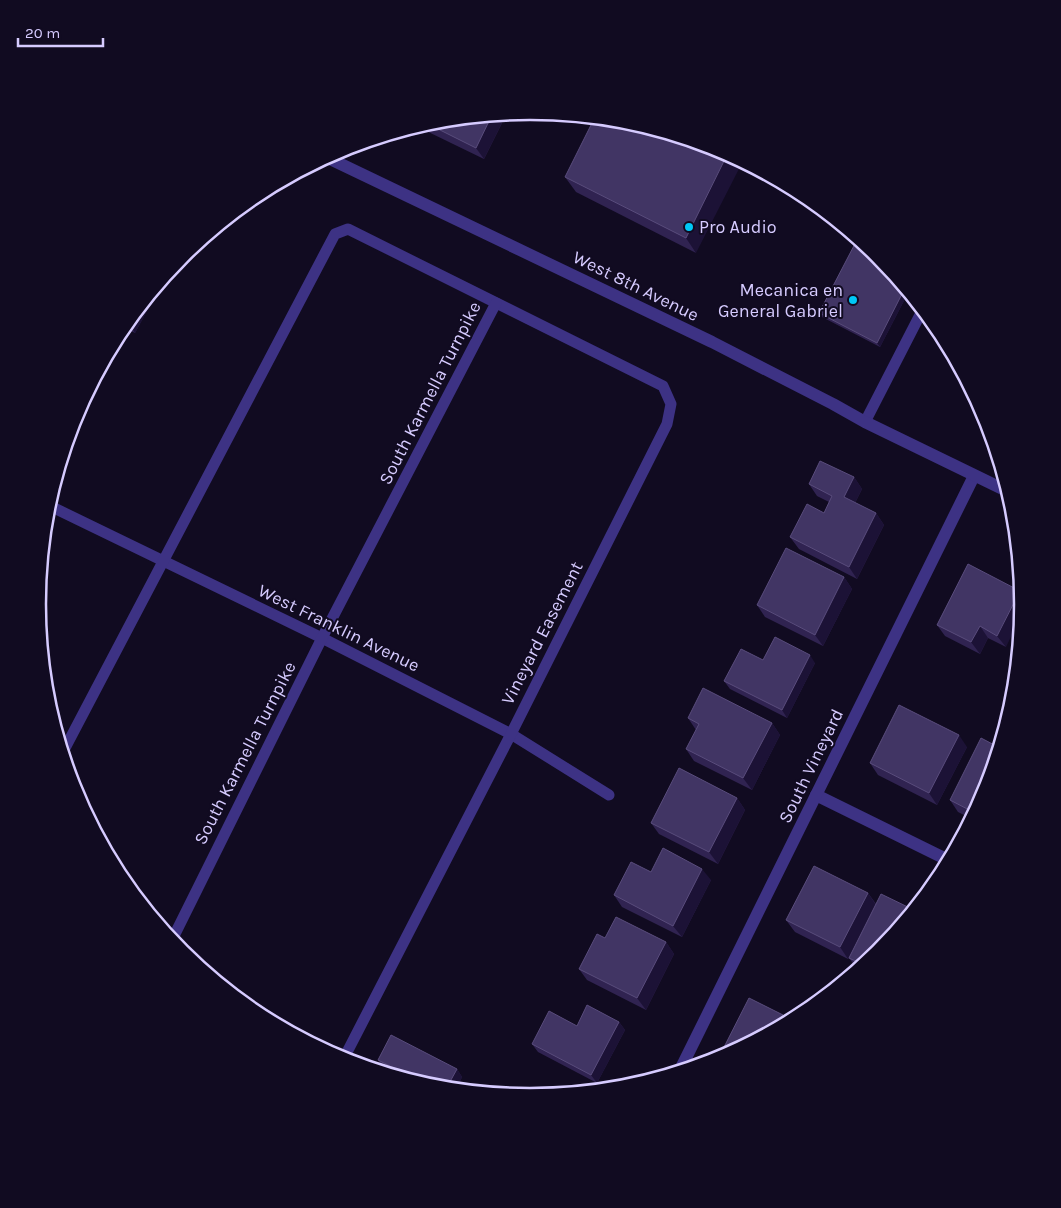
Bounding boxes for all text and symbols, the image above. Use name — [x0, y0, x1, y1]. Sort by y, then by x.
scale bar — [18, 15, 102, 47]
text: 20 m — [25, 24, 60, 42]
place label: Pro Audio — [699, 216, 777, 238]
marker: Pro Audio — [683, 221, 695, 233]
street label: West 8th Avenue — [569, 246, 703, 326]
place label: Mecanica en General Gabriel — [718, 279, 843, 322]
marker: Mecanica en General Gabriel — [847, 294, 859, 306]
street label: South Karmella Turnpike — [374, 298, 486, 488]
street label: Vineyard Easement — [496, 558, 588, 708]
street label: West Franklin Avenue — [255, 579, 423, 677]
street label: South Karmella Turnpike — [189, 658, 301, 848]
street label: South Vineyard — [774, 705, 848, 827]

